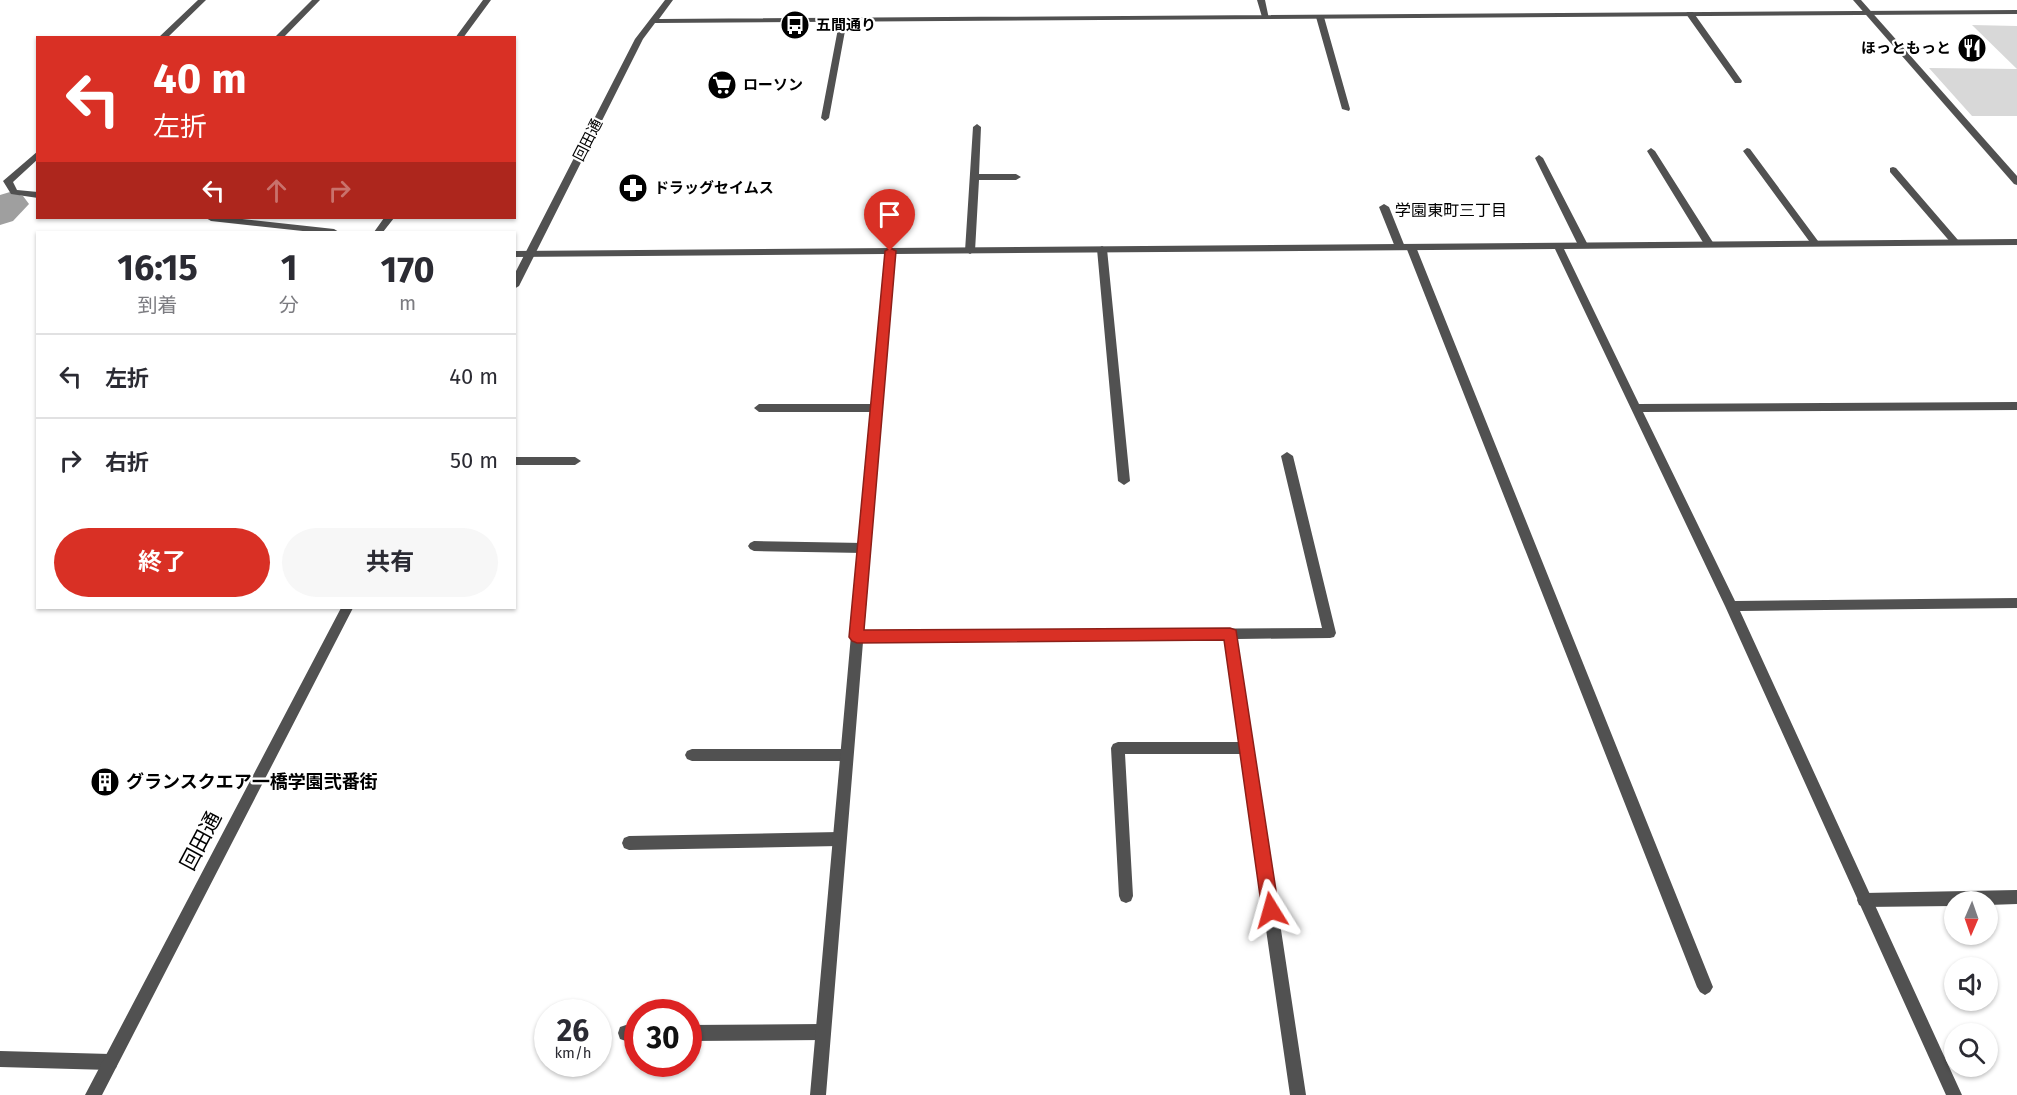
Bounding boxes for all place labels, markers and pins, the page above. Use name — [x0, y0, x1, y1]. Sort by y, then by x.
bus stop icon: 五間通り — [779, 9, 811, 41]
place label: 五間通り — [816, 16, 876, 34]
restaurant icon: ほっともっと — [1956, 32, 1988, 64]
place label: ほっともっと — [1861, 39, 1951, 57]
supermarket icon: ローソン — [706, 69, 738, 101]
place label: ローソン — [743, 76, 803, 94]
pharmacy icon: ドラッグセイムス — [617, 172, 649, 204]
place label: ドラッグセイムス — [654, 179, 774, 197]
pin — [864, 189, 915, 251]
building icon: グランスクエア一橋学園弐番街 — [89, 766, 121, 798]
place label: グランスクエア一橋学園弐番街 — [126, 771, 378, 793]

